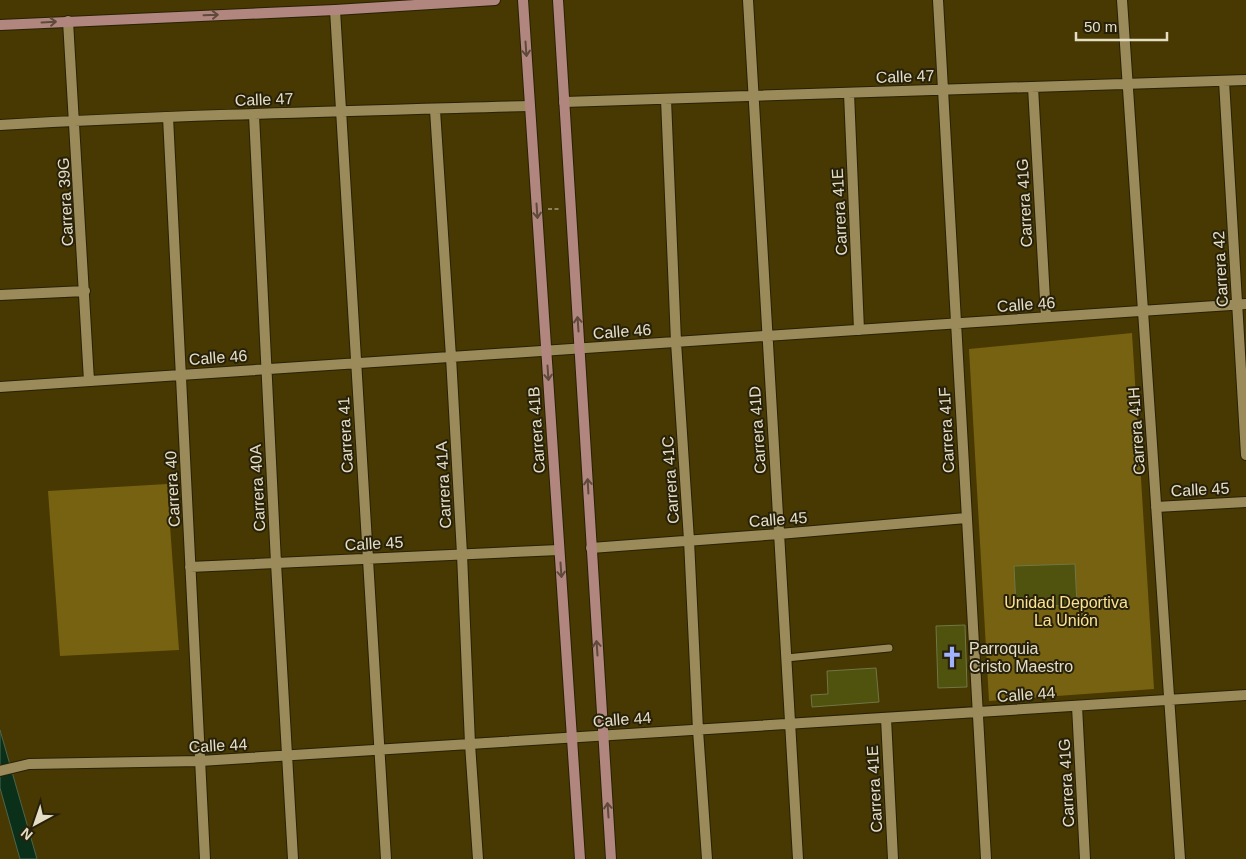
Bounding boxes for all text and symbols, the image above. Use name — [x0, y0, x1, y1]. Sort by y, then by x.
scale bar — [1076, 10, 1167, 42]
one-way arrow — [203, 11, 219, 20]
one-way arrow — [40, 18, 56, 27]
text: 50 m — [1084, 18, 1117, 35]
one-way arrow — [522, 40, 531, 56]
street label: Calle 47 — [875, 67, 935, 86]
street label: Calle 47 — [234, 90, 294, 109]
street label: Carrera 39G — [55, 157, 76, 247]
street label: Carrera 41G — [1014, 158, 1035, 248]
street label: Carrera 41E — [829, 168, 850, 256]
one-way arrow — [532, 203, 542, 219]
street label: Carrera 42 — [1210, 230, 1231, 308]
street label: Calle 46 — [996, 294, 1056, 315]
one-way arrow — [573, 316, 582, 332]
street label: Calle 46 — [592, 321, 652, 342]
street label: Calle 46 — [188, 347, 248, 368]
one-way arrow — [543, 365, 552, 381]
street label: Carrera 41D — [746, 385, 769, 474]
street label: Carrera 41B — [525, 386, 548, 474]
street label: Carrera 41F — [936, 386, 957, 473]
street label: Carrera 41H — [1125, 386, 1148, 475]
street label: Carrera 41 — [335, 396, 356, 474]
street label: Carrera 41C — [659, 435, 682, 524]
street label: Carrera 41A — [433, 441, 454, 529]
street label: Carrera 40A — [247, 444, 268, 532]
street label: Carrera 40 — [162, 450, 183, 528]
one-way arrow — [583, 478, 592, 494]
street label: Calle 45 — [1170, 479, 1230, 500]
street label: Calle 45 — [748, 509, 808, 530]
street label: Calle 45 — [344, 533, 404, 554]
one-way arrow — [556, 562, 565, 578]
park label: Unidad Deportiva La Unión — [1004, 594, 1128, 629]
one-way arrow — [593, 640, 602, 656]
place label: Parroquia Cristo Maestro — [969, 640, 1073, 675]
church icon: Parroquia Cristo Maestro — [939, 644, 965, 670]
street label: Calle 44 — [996, 684, 1056, 705]
street label: Calle 44 — [592, 709, 652, 730]
street label: Calle 44 — [188, 735, 248, 756]
street label: Carrera 41G — [1056, 738, 1077, 828]
street label: Carrera 41E — [864, 745, 885, 833]
north arrow — [10, 799, 60, 849]
one-way arrow — [603, 803, 613, 819]
text: N — [18, 825, 36, 843]

